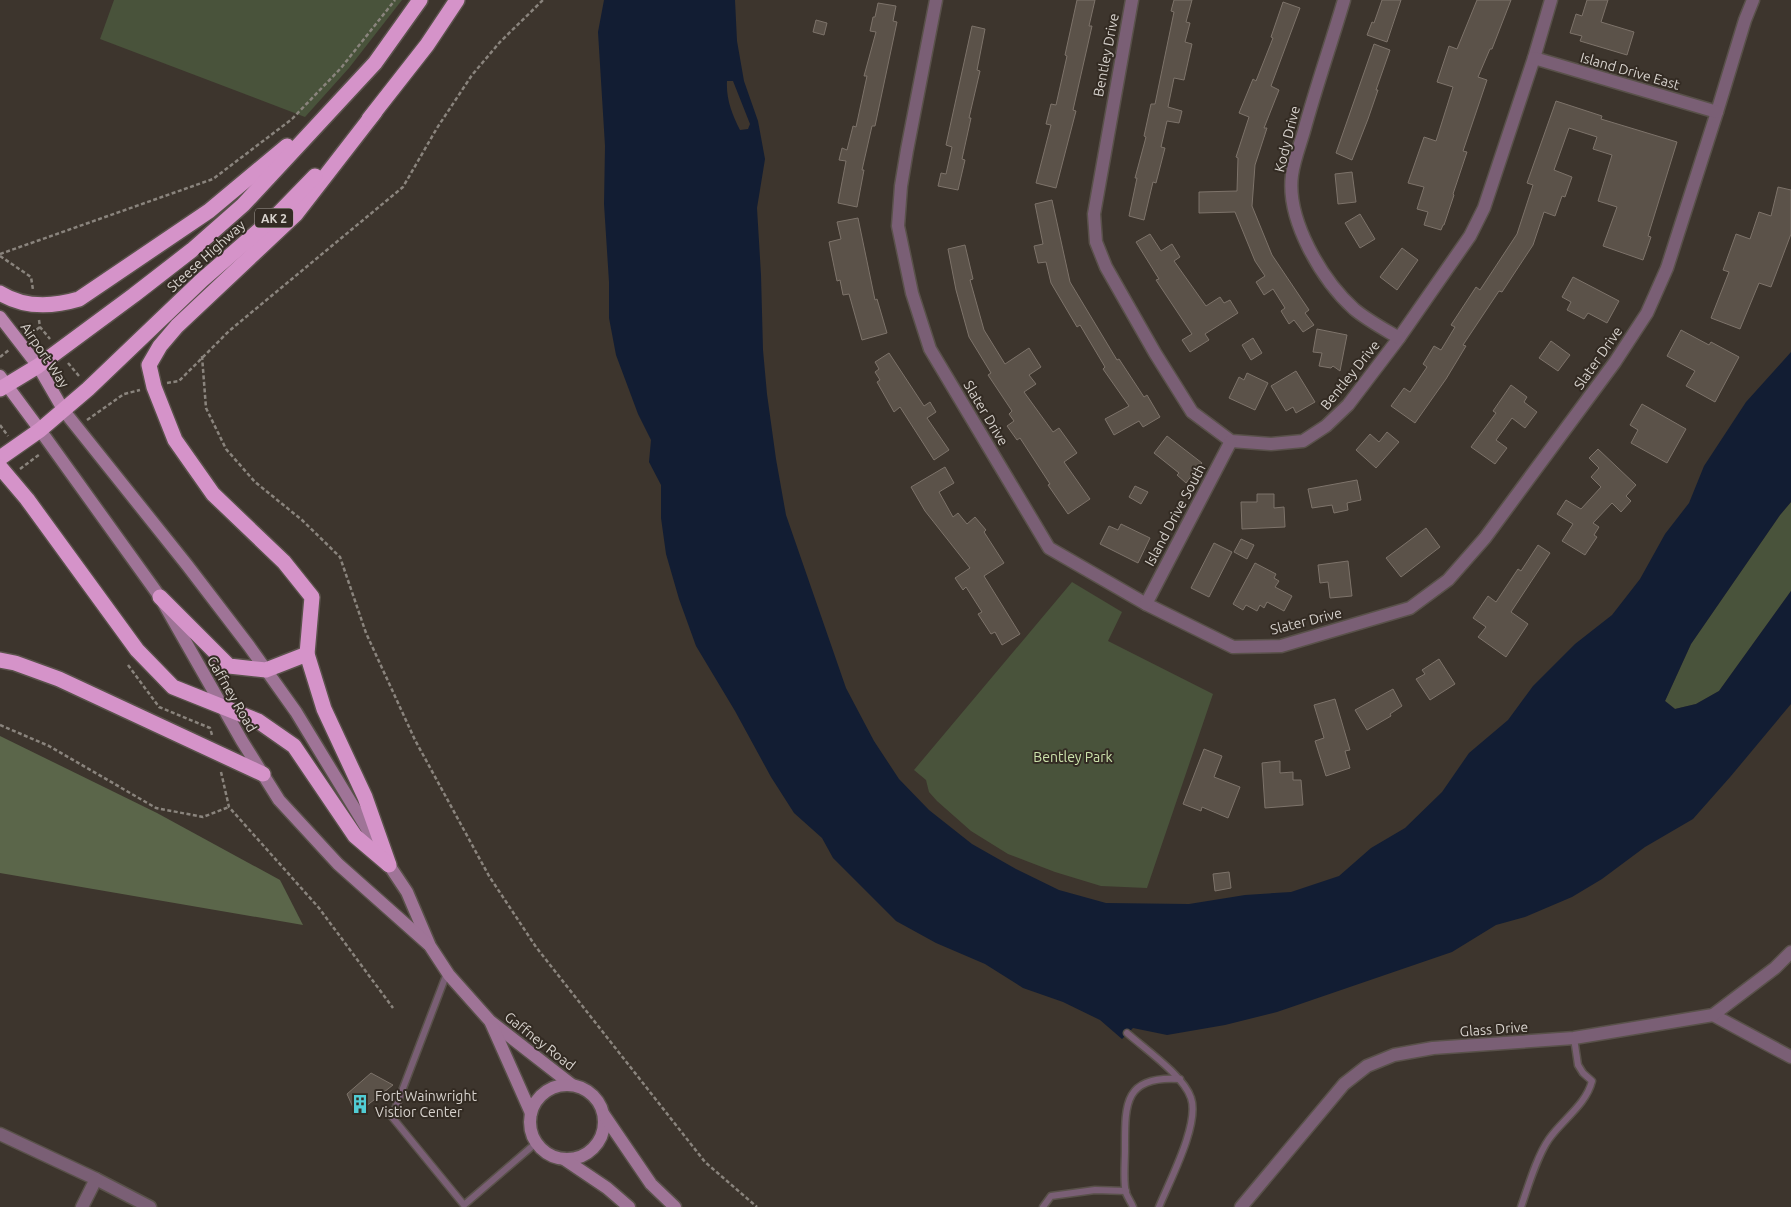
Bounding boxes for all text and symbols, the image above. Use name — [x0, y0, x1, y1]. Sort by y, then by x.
street label: Bentley Drive — [1090, 12, 1122, 98]
street label: Island Drive East — [1578, 49, 1682, 93]
street label: Kody Drive — [1271, 104, 1303, 174]
road number: AK 2 — [255, 208, 293, 228]
street label: Steese Highway — [164, 217, 248, 295]
street label: Airport Way — [17, 320, 73, 391]
street label: Slater Drive — [1570, 323, 1626, 393]
street label: Bentley Drive — [1317, 337, 1383, 413]
street label: Slater Drive — [960, 378, 1012, 448]
street label: Island Drive South — [1141, 461, 1209, 569]
street label: Slater Drive — [1269, 604, 1343, 638]
street label: Gaffney Road — [204, 653, 260, 735]
park label: Bentley Park — [1033, 749, 1113, 765]
street label: Gaffney Road — [502, 1009, 578, 1073]
street label: Glass Drive — [1459, 1019, 1529, 1039]
place label: Fort Wainwright Vistior Center — [375, 1088, 477, 1120]
building icon: Fort Wainwright Vistior Center — [349, 1093, 371, 1115]

